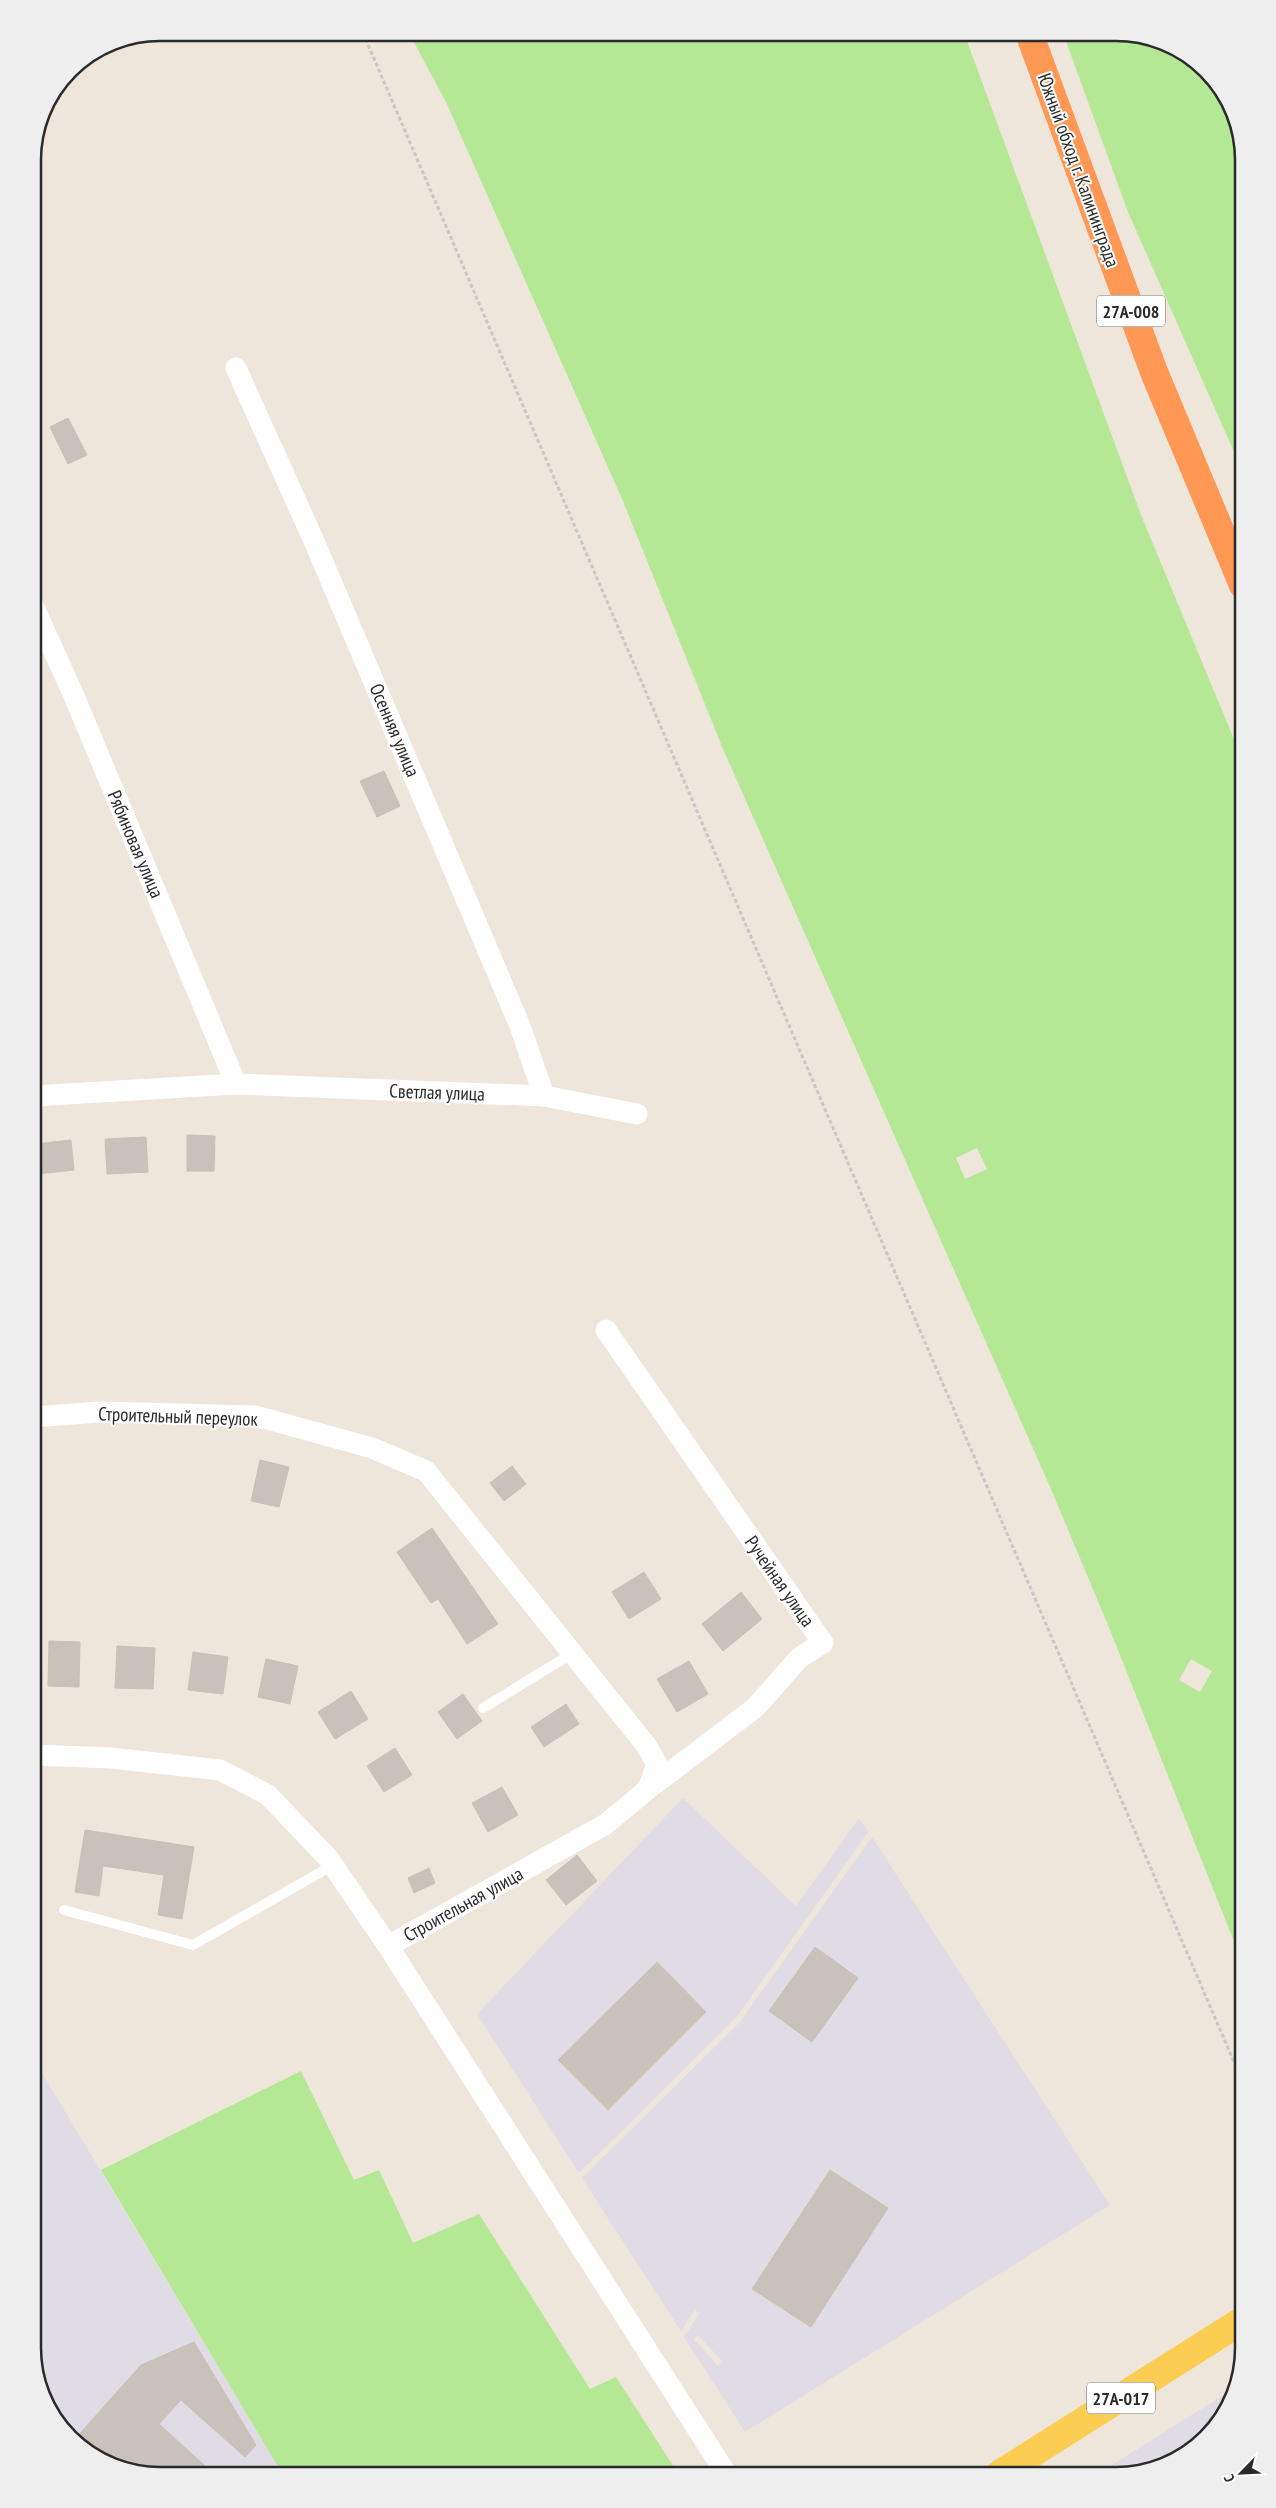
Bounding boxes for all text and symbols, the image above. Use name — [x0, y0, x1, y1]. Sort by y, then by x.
street label: Южный обход г. Калининграда — [1033, 70, 1125, 270]
road number: 27А-008 — [1097, 296, 1165, 326]
street label: Осенняя улица — [365, 680, 425, 780]
street label: Рябиновая улица — [103, 787, 169, 901]
street label: Светлая улица — [389, 1078, 485, 1106]
street label: Строительный переулок — [98, 1401, 259, 1431]
street label: Ручейная улица — [740, 1531, 820, 1631]
street label: Строительная улица — [399, 1861, 527, 1947]
road number: 27А-017 — [1087, 2382, 1155, 2414]
north arrow — [1216, 2448, 1266, 2498]
text: С — [1219, 2471, 1239, 2485]

